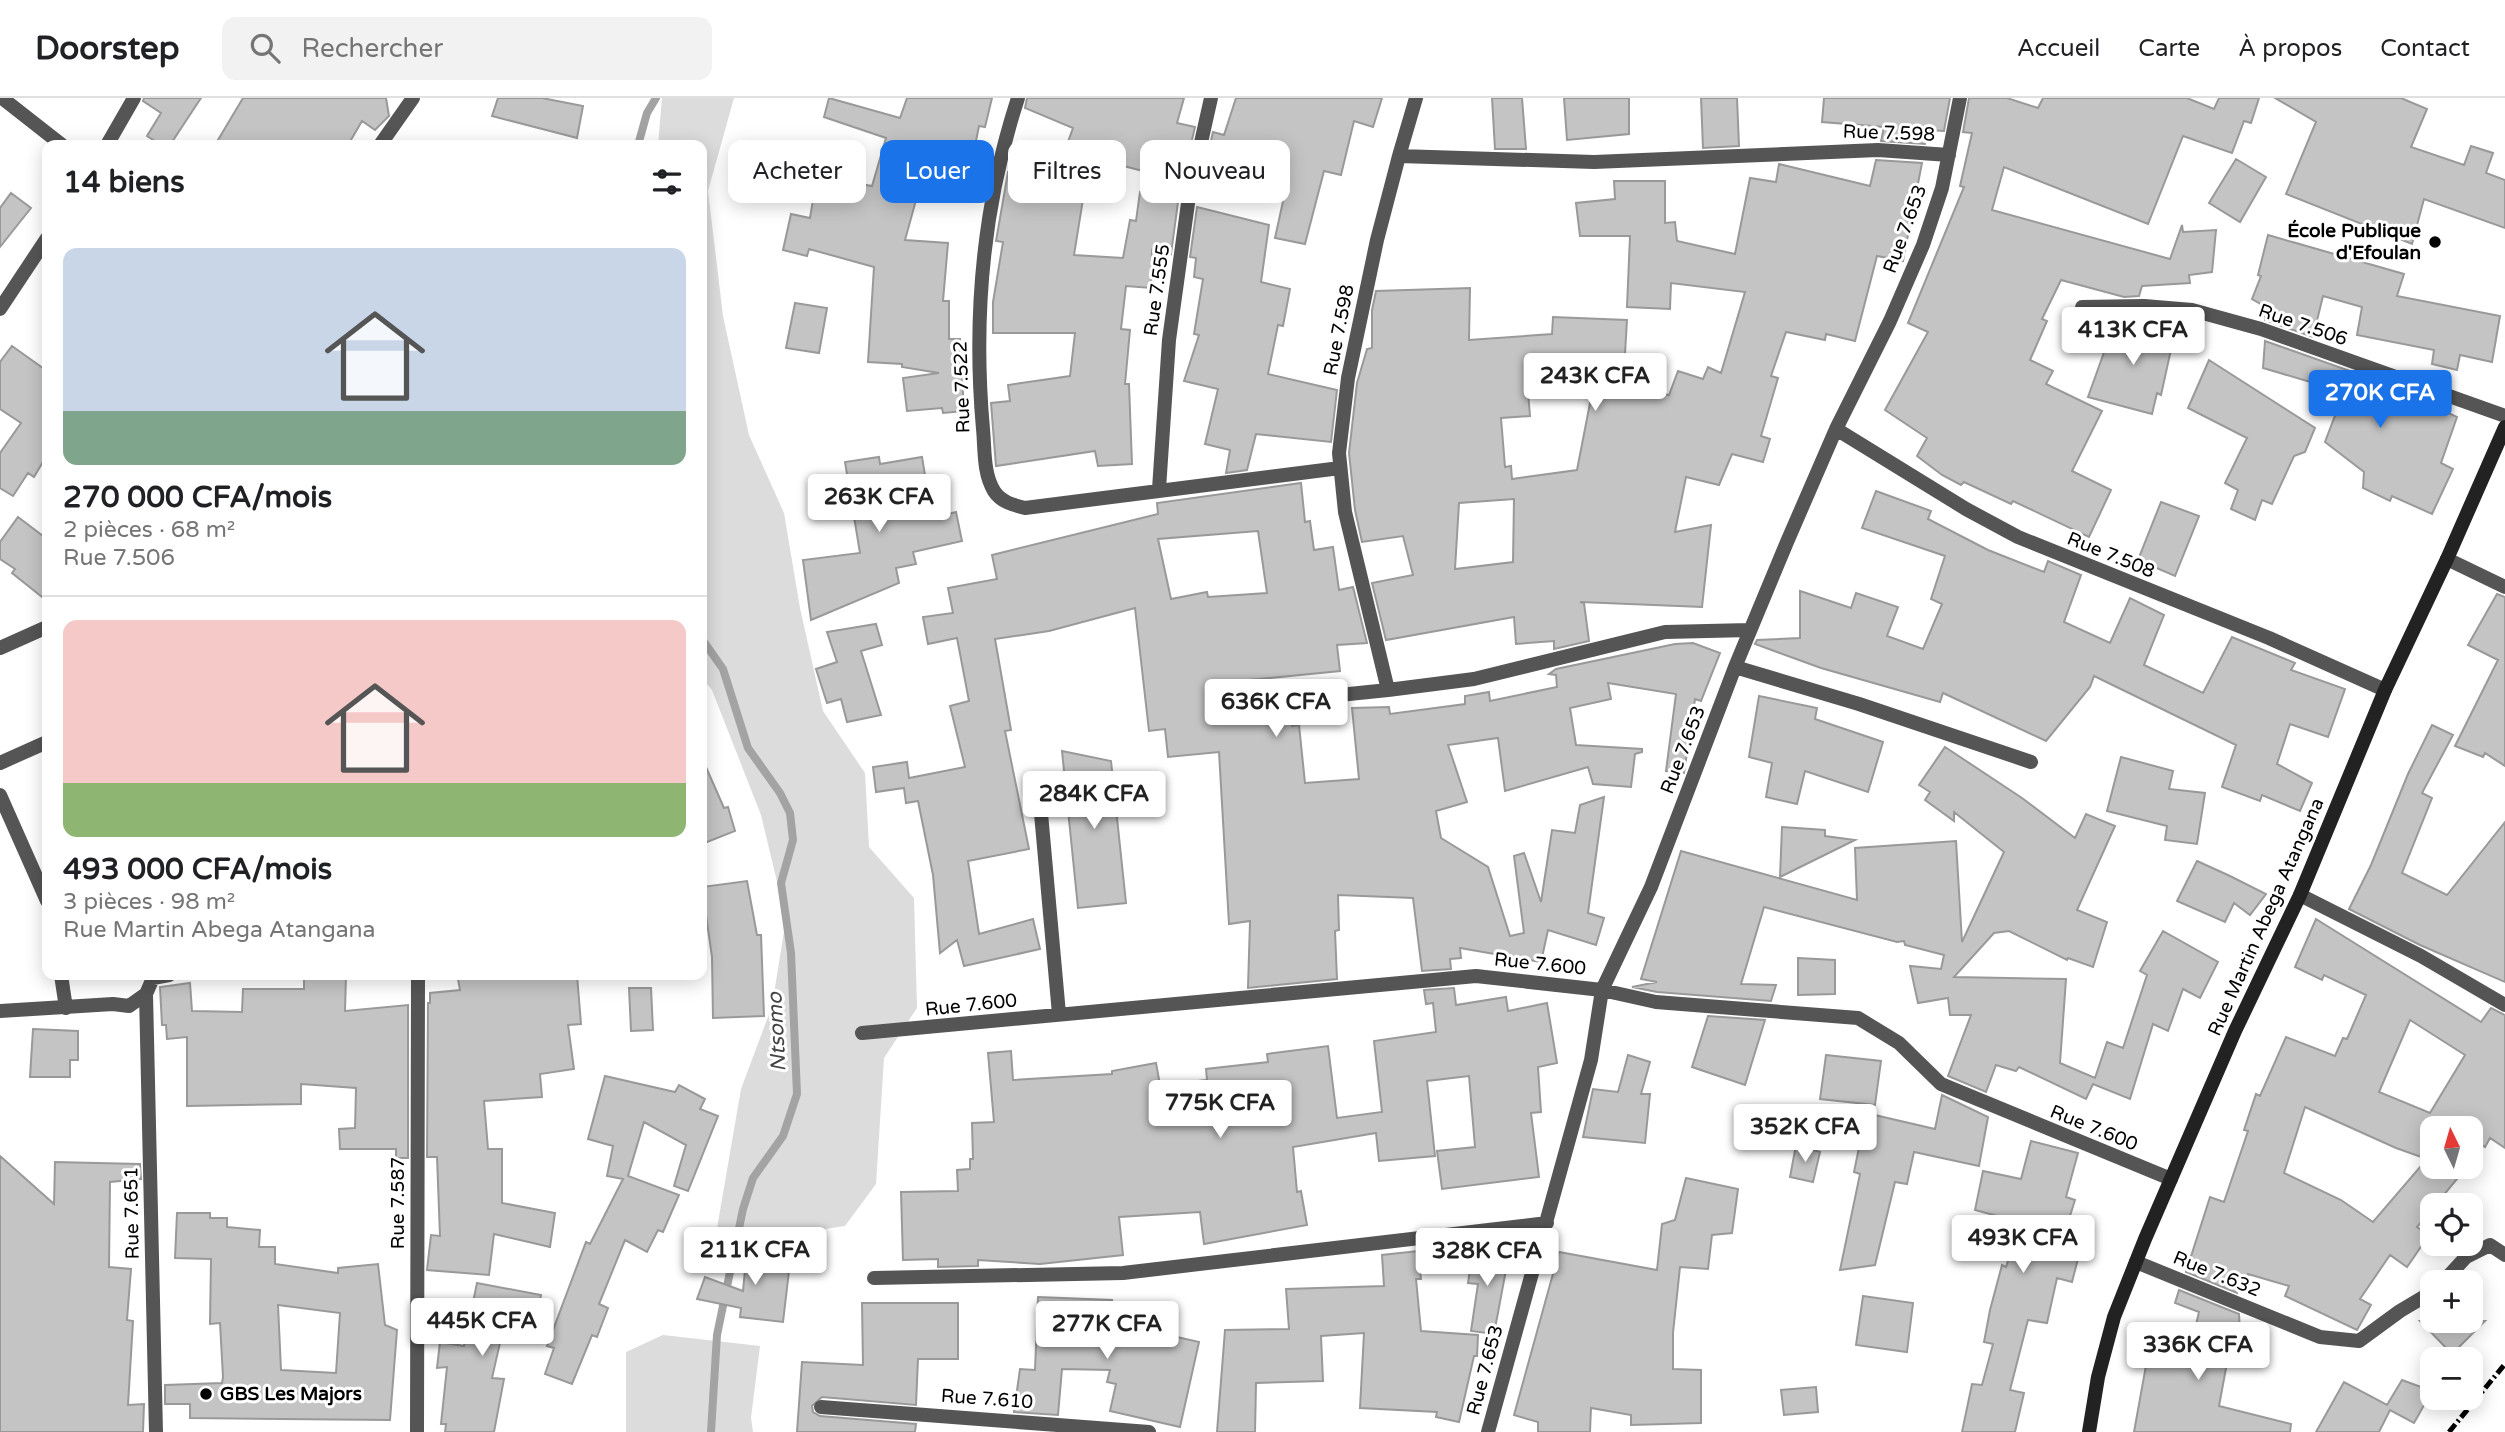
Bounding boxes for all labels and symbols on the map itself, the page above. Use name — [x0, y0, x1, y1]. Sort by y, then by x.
street label: Rue 7.598 — [1842, 120, 1936, 146]
street label: Rue 7.653 — [1879, 182, 1931, 276]
place label: École Publique d'Efoulan — [2287, 219, 2421, 264]
marker: École Publique d'Efoulan — [2427, 234, 2443, 250]
street label: Rue 7.555 — [1140, 243, 1174, 337]
street label: Rue 7.598 — [1319, 282, 1359, 378]
street label: Rue 7.506 — [2256, 300, 2350, 350]
pin: 413K CFA — [2061, 308, 2205, 367]
street label: Rue 7.522 — [949, 340, 975, 434]
pin: 243K CFA — [1523, 354, 1667, 413]
pin: 270K CFA — [2308, 370, 2452, 430]
pin: 263K CFA — [807, 474, 951, 534]
street label: Rue 7.508 — [2064, 527, 2158, 583]
pin: 636K CFA — [1204, 680, 1348, 739]
street label: Rue 7.653 — [1656, 703, 1710, 797]
pin: 284K CFA — [1022, 772, 1166, 831]
street label: Rue Martin Abega Atangana — [2203, 795, 2329, 1039]
street label: Rue 7.600 — [1493, 948, 1587, 980]
street label: Rue 7.600 — [924, 989, 1018, 1021]
water label: Ntsomo — [762, 990, 792, 1072]
pin: 775K CFA — [1148, 1080, 1292, 1140]
street label: Rue 7.600 — [2047, 1100, 2141, 1156]
pin: 352K CFA — [1733, 1104, 1877, 1164]
north arrow — [2420, 1116, 2483, 1180]
street label: Rue 7.587 — [387, 1157, 409, 1249]
street label: Rue 7.651 — [120, 1167, 144, 1259]
pin: 493K CFA — [1951, 1216, 2095, 1275]
pin: 211K CFA — [683, 1228, 827, 1287]
pin: 328K CFA — [1415, 1228, 1559, 1288]
street label: Rue 7.632 — [2170, 1246, 2264, 1302]
pin: 445K CFA — [410, 1298, 554, 1358]
pin: 277K CFA — [1035, 1302, 1179, 1361]
street label: Rue 7.653 — [1462, 1322, 1508, 1418]
pin: 336K CFA — [2126, 1322, 2270, 1382]
place label: GBS Les Majors — [220, 1383, 362, 1406]
street label: Rue 7.610 — [940, 1385, 1034, 1413]
marker: GBS Les Majors — [198, 1386, 214, 1402]

